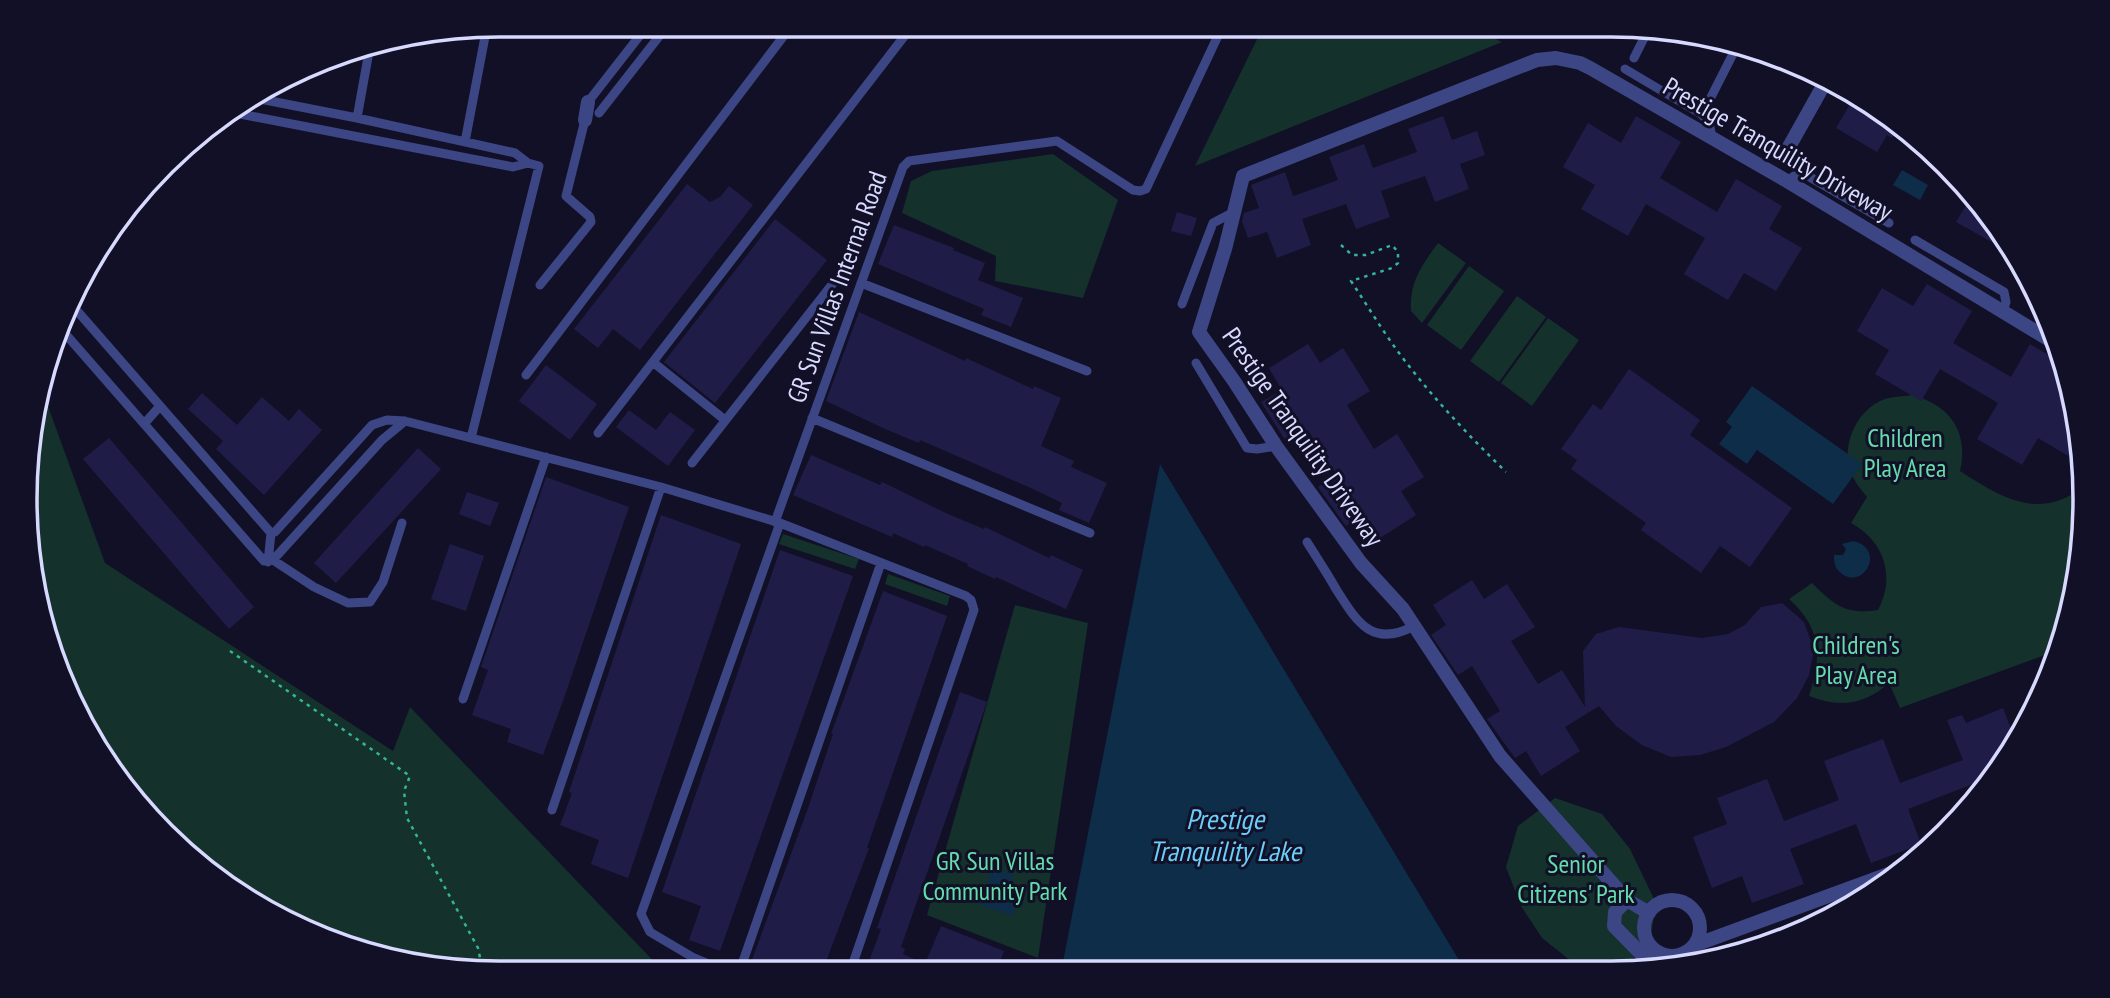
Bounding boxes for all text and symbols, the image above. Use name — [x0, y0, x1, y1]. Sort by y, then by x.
street label: Prestige Tranquility Driveway — [1658, 69, 1899, 228]
street label: GR Sun Villas Internal Road — [779, 167, 894, 407]
street label: Prestige Tranquility Driveway — [1215, 321, 1391, 553]
park label: Children Play Area — [1864, 421, 1946, 484]
park label: Children's Play Area — [1812, 628, 1900, 691]
water label: Prestige Tranquility Lake — [1149, 800, 1303, 869]
park label: GR Sun Villas Community Park — [923, 844, 1067, 907]
park label: Senior Citizens' Park — [1517, 847, 1635, 910]

